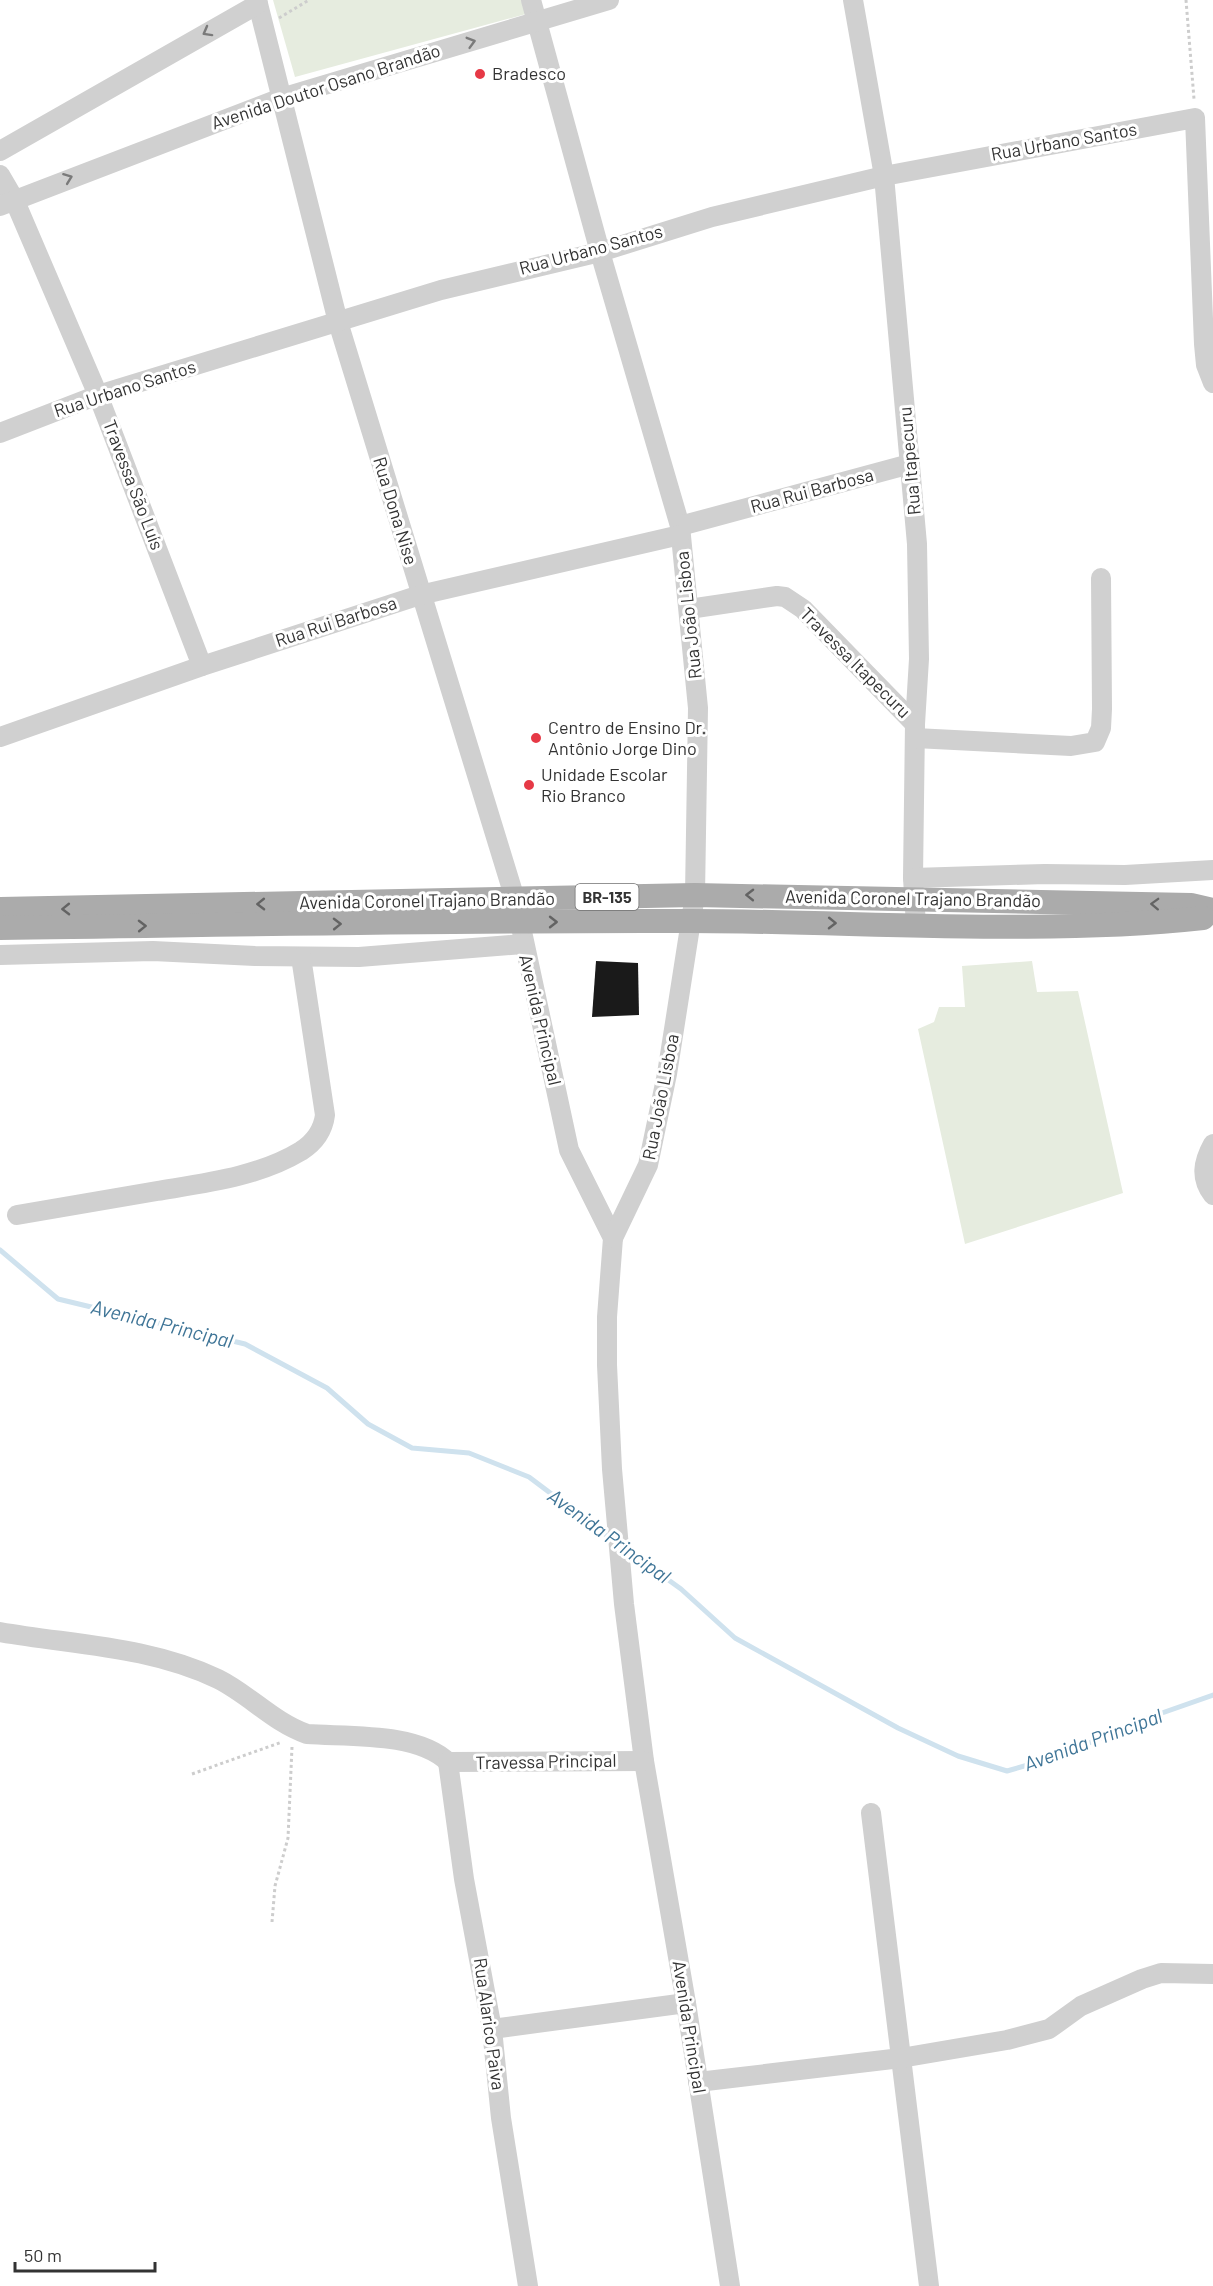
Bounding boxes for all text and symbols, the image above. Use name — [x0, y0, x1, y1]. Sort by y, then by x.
one-way arrow — [203, 25, 213, 36]
one-way arrow — [466, 37, 476, 49]
street label: Avenida Doutor Osano Brandão — [208, 39, 443, 133]
place label: Bradesco — [492, 62, 566, 84]
marker: Bradesco — [473, 67, 487, 81]
street label: Rua Urbano Santos — [989, 117, 1139, 165]
one-way arrow — [62, 173, 73, 185]
street label: Rua Urbano Santos — [516, 219, 665, 279]
street label: Rua Urbano Santos — [51, 355, 198, 421]
street label: Rua Itapecuru — [893, 406, 925, 516]
street label: Travessa São Luís — [99, 416, 169, 553]
street label: Rua Dona Nise — [369, 454, 423, 567]
street label: Rua Rui Barbosa — [748, 463, 876, 517]
street label: Rua João Lisboa — [670, 550, 706, 680]
street label: Rua Rui Barbosa — [272, 591, 399, 651]
street label: Travessa Itapecuru — [796, 602, 916, 722]
place label: Centro de Ensino Dr. Antônio Jorge Dino — [548, 716, 707, 759]
marker: Centro de Ensino Dr. Antônio Jorge Dino — [529, 731, 543, 745]
place label: Unidade Escolar Rio Branco — [541, 763, 668, 806]
marker: Unidade Escolar Rio Branco — [522, 778, 536, 792]
road number: BR-135 — [576, 884, 638, 910]
street label: Avenida Coronel Trajano Brandão — [785, 885, 1041, 911]
street label: Avenida Coronel Trajano Brandão — [299, 887, 555, 913]
one-way arrow — [746, 889, 755, 902]
one-way arrow — [257, 898, 266, 910]
one-way arrow — [1150, 898, 1159, 910]
one-way arrow — [62, 902, 71, 915]
one-way arrow — [549, 915, 558, 928]
one-way arrow — [828, 917, 837, 929]
one-way arrow — [333, 918, 342, 930]
one-way arrow — [138, 920, 147, 932]
street label: Avenida Principal — [515, 952, 567, 1087]
street label: Rua João Lisboa — [637, 1032, 683, 1162]
water label: Avenida Principal — [89, 1294, 236, 1352]
water label: Avenida Principal — [544, 1483, 676, 1588]
water label: Avenida Principal — [1020, 1703, 1166, 1775]
street label: Travessa Principal — [475, 1749, 617, 1773]
street label: Rua Alarico Paiva — [470, 1956, 510, 2092]
street label: Avenida Principal — [669, 1959, 711, 2095]
scale bar — [15, 2235, 154, 2273]
text: 50 m — [24, 2244, 62, 2266]

